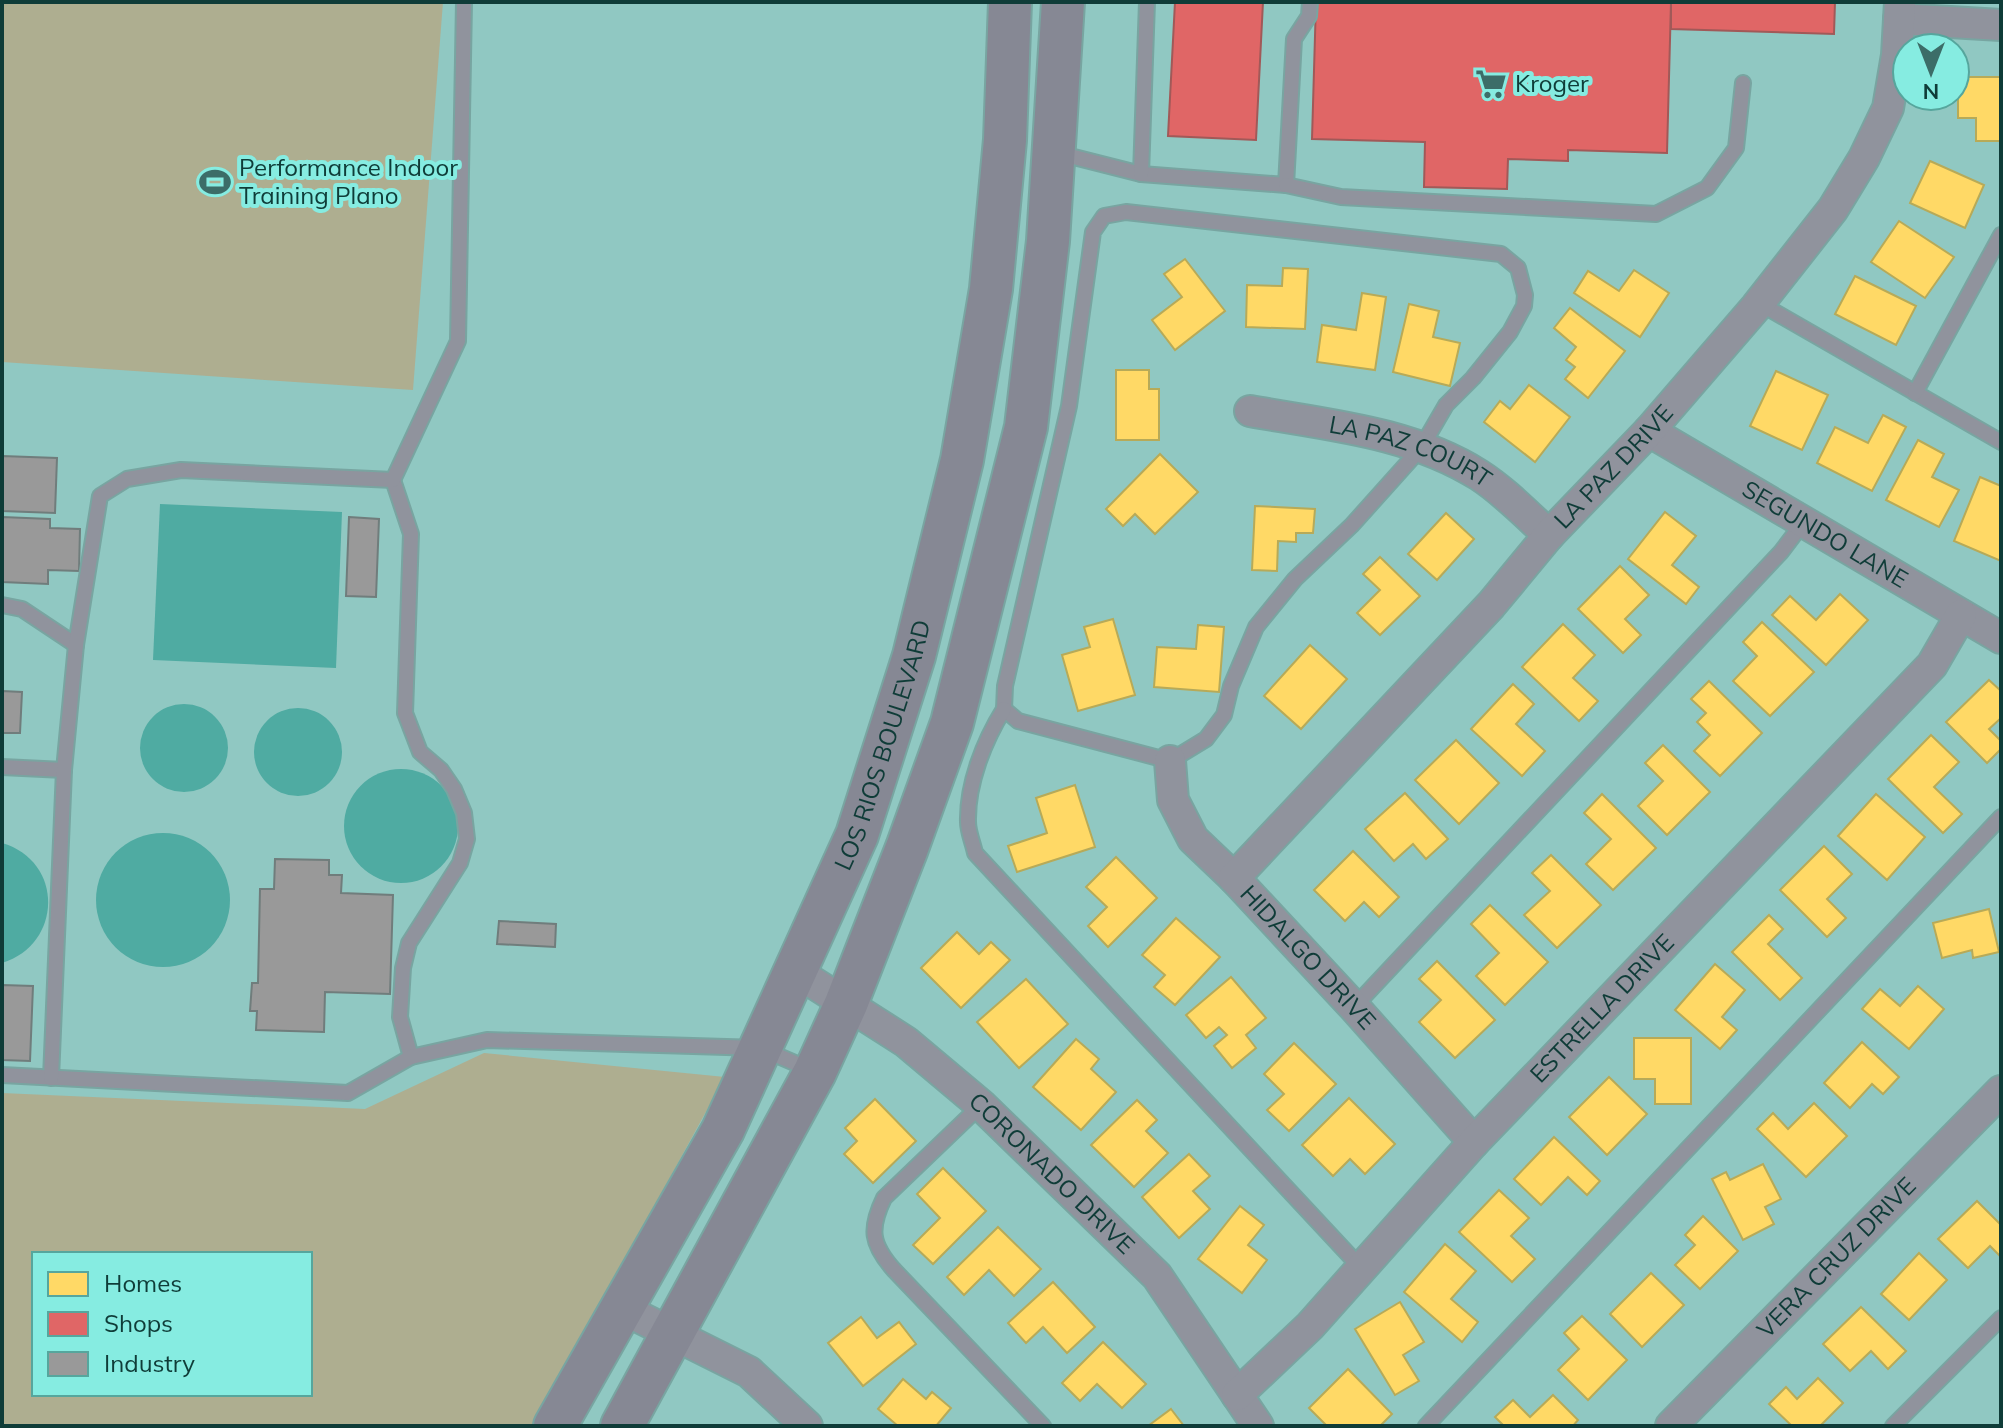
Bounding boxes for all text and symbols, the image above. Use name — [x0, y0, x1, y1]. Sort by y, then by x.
north arrow — [1891, 32, 1971, 112]
supermarket icon: Kroger — [1474, 67, 1508, 101]
place label: Kroger — [1515, 68, 1589, 98]
text: N — [1923, 78, 1939, 106]
place label: Performance Indoor Training Plano — [239, 152, 458, 210]
sports icon: Performance Indoor Training Plano — [198, 165, 232, 199]
street label: LA PAZ DRIVE — [1547, 398, 1679, 535]
street label: LA PAZ COURT — [1327, 409, 1498, 494]
street label: SEGUNDO LANE — [1737, 473, 1914, 594]
street label: LOS RIOS BOULEVARD — [827, 617, 936, 875]
street label: HIDALGO DRIVE — [1234, 878, 1383, 1035]
street label: ESTRELLA DRIVE — [1523, 927, 1680, 1089]
street label: CORONADO DRIVE — [963, 1085, 1141, 1260]
street label: VERA CRUZ DRIVE — [1750, 1170, 1922, 1344]
legend — [32, 1252, 312, 1396]
text: Homes — [104, 1268, 182, 1298]
text: Shops — [104, 1308, 173, 1338]
text: Industry — [104, 1348, 195, 1378]

